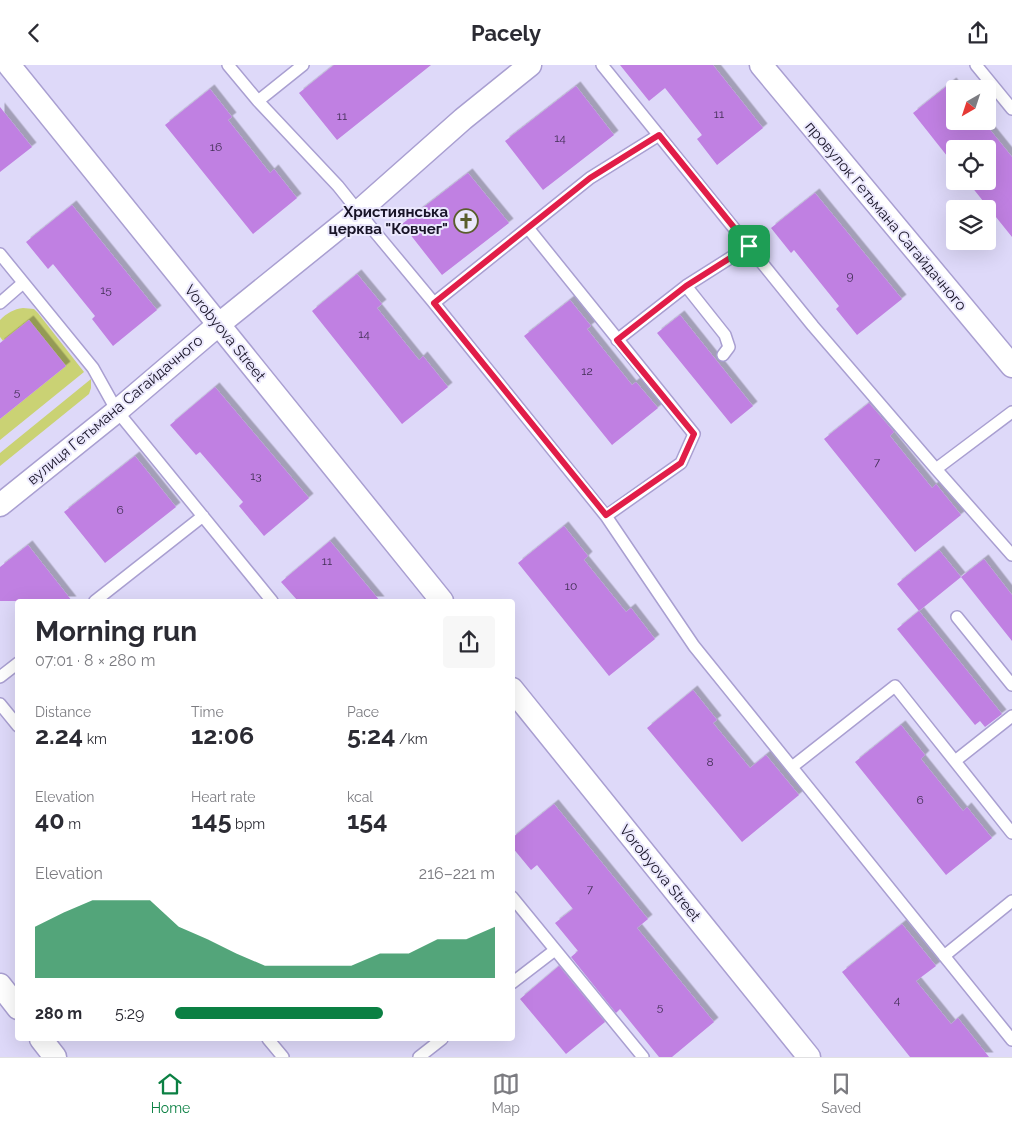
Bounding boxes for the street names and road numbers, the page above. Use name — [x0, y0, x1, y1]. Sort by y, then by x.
street label: провулок Гетьмана Сагайдачного — [802, 118, 970, 314]
street label: Vorobyova Street — [181, 281, 269, 385]
street label: вулиця Гетьмана Сагайдачного — [24, 331, 206, 489]
street label: Vorobyova Street — [616, 821, 704, 925]

